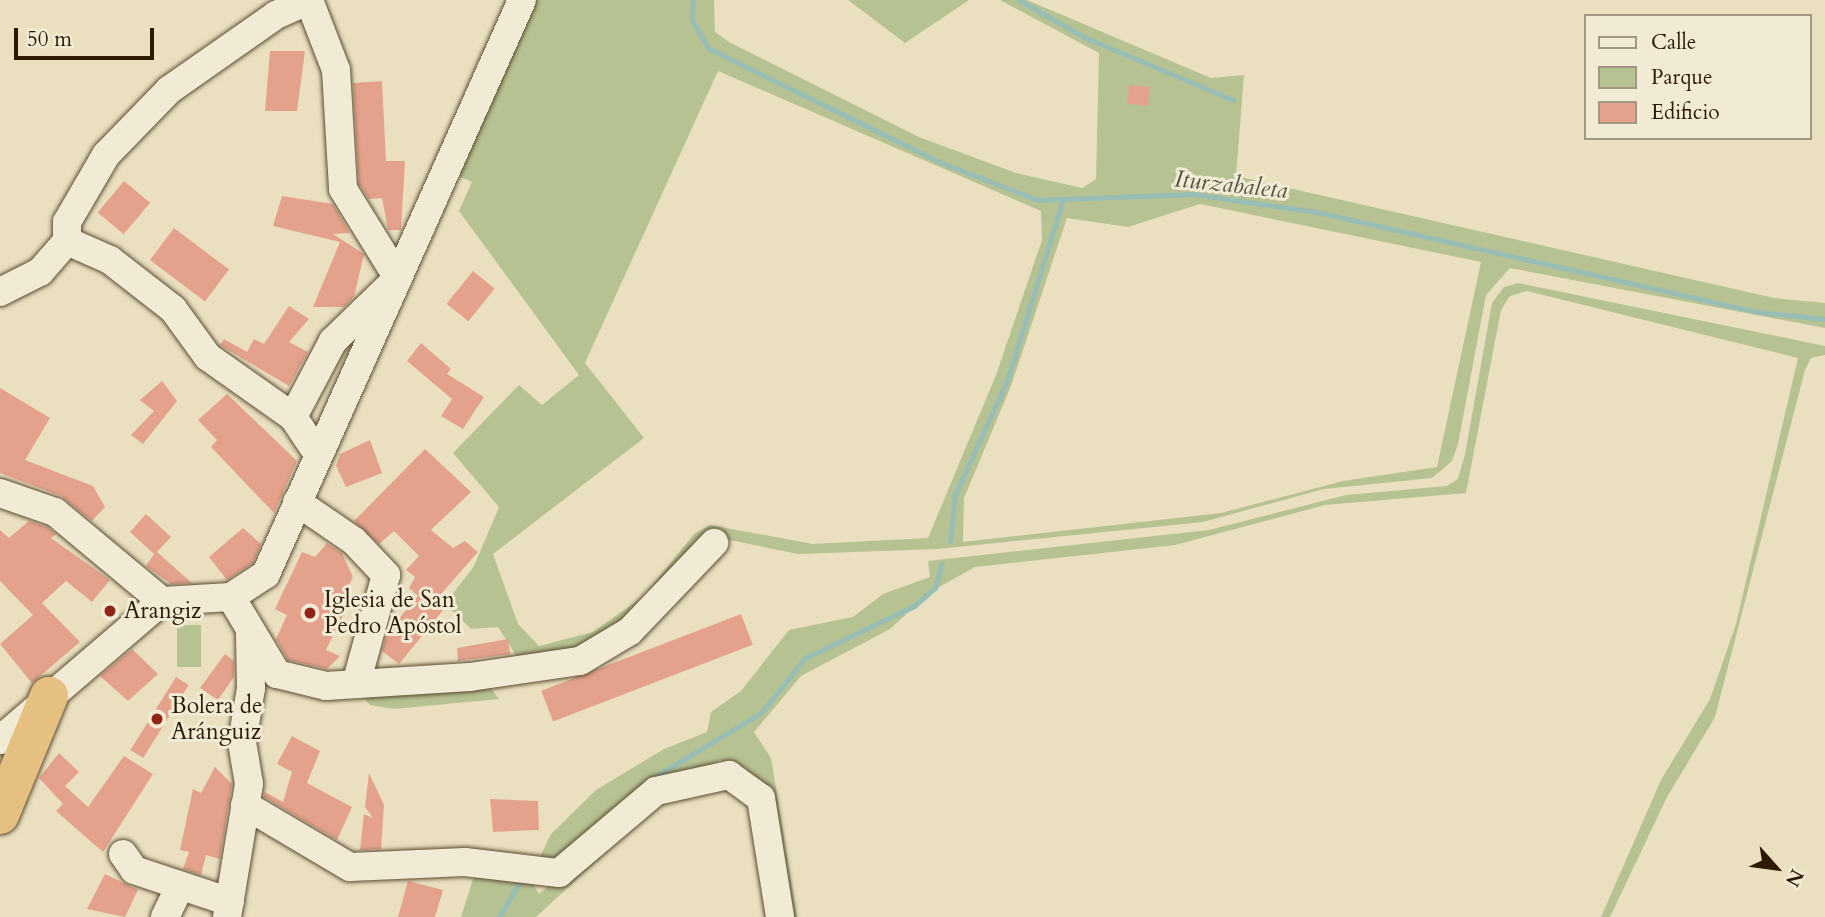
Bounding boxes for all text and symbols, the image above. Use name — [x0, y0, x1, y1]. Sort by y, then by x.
scale bar — [18, 14, 158, 58]
legend — [1584, 14, 1811, 140]
text: 50 m — [27, 25, 72, 54]
text: Calle — [1651, 28, 1696, 57]
text: Parque — [1651, 63, 1712, 92]
text: Edificio — [1651, 98, 1720, 127]
water label: Iturzabaleta — [1173, 165, 1289, 205]
place label: Iglesia de San Pedro Apóstol — [324, 586, 462, 640]
place label: Arangiz — [124, 597, 201, 625]
marker: Arangiz — [102, 603, 118, 619]
marker: Iglesia de San Pedro Apóstol — [302, 605, 318, 621]
place label: Bolera de Aránguiz — [171, 692, 263, 746]
marker: Bolera de Aránguiz — [149, 711, 165, 727]
north arrow — [1741, 833, 1811, 903]
text: N — [1779, 864, 1810, 891]

